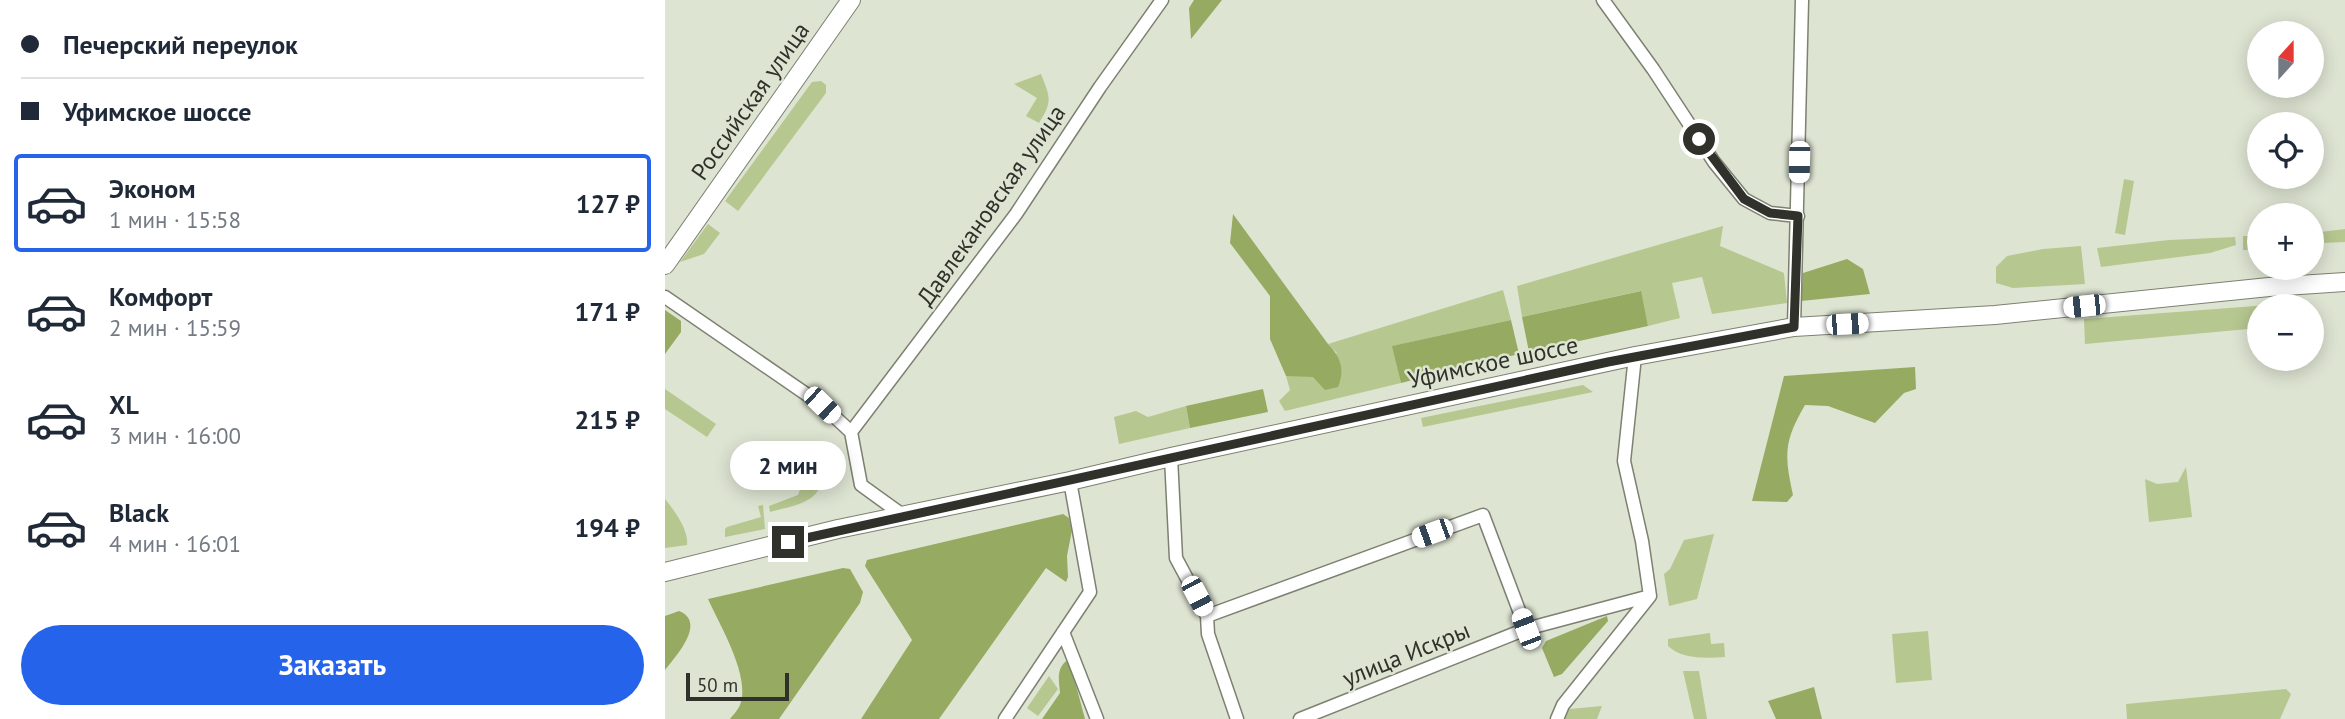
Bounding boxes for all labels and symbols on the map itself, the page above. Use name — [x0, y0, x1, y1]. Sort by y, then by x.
street label: Российская улица — [684, 16, 816, 186]
north arrow — [2247, 21, 2324, 98]
street label: Давлекановская улица — [910, 98, 1072, 312]
route start — [1683, 123, 1715, 155]
car — [1789, 141, 1810, 183]
car — [2063, 293, 2106, 319]
car — [1826, 312, 1869, 336]
street label: Уфимское шоссе — [1405, 329, 1581, 395]
car — [800, 383, 845, 427]
callout: 2 мин — [730, 440, 846, 490]
car — [1409, 516, 1456, 550]
route end — [772, 526, 804, 558]
car — [1178, 573, 1217, 619]
car — [1509, 606, 1544, 652]
street label: улица Искры — [1338, 614, 1474, 694]
scale bar — [686, 670, 789, 702]

